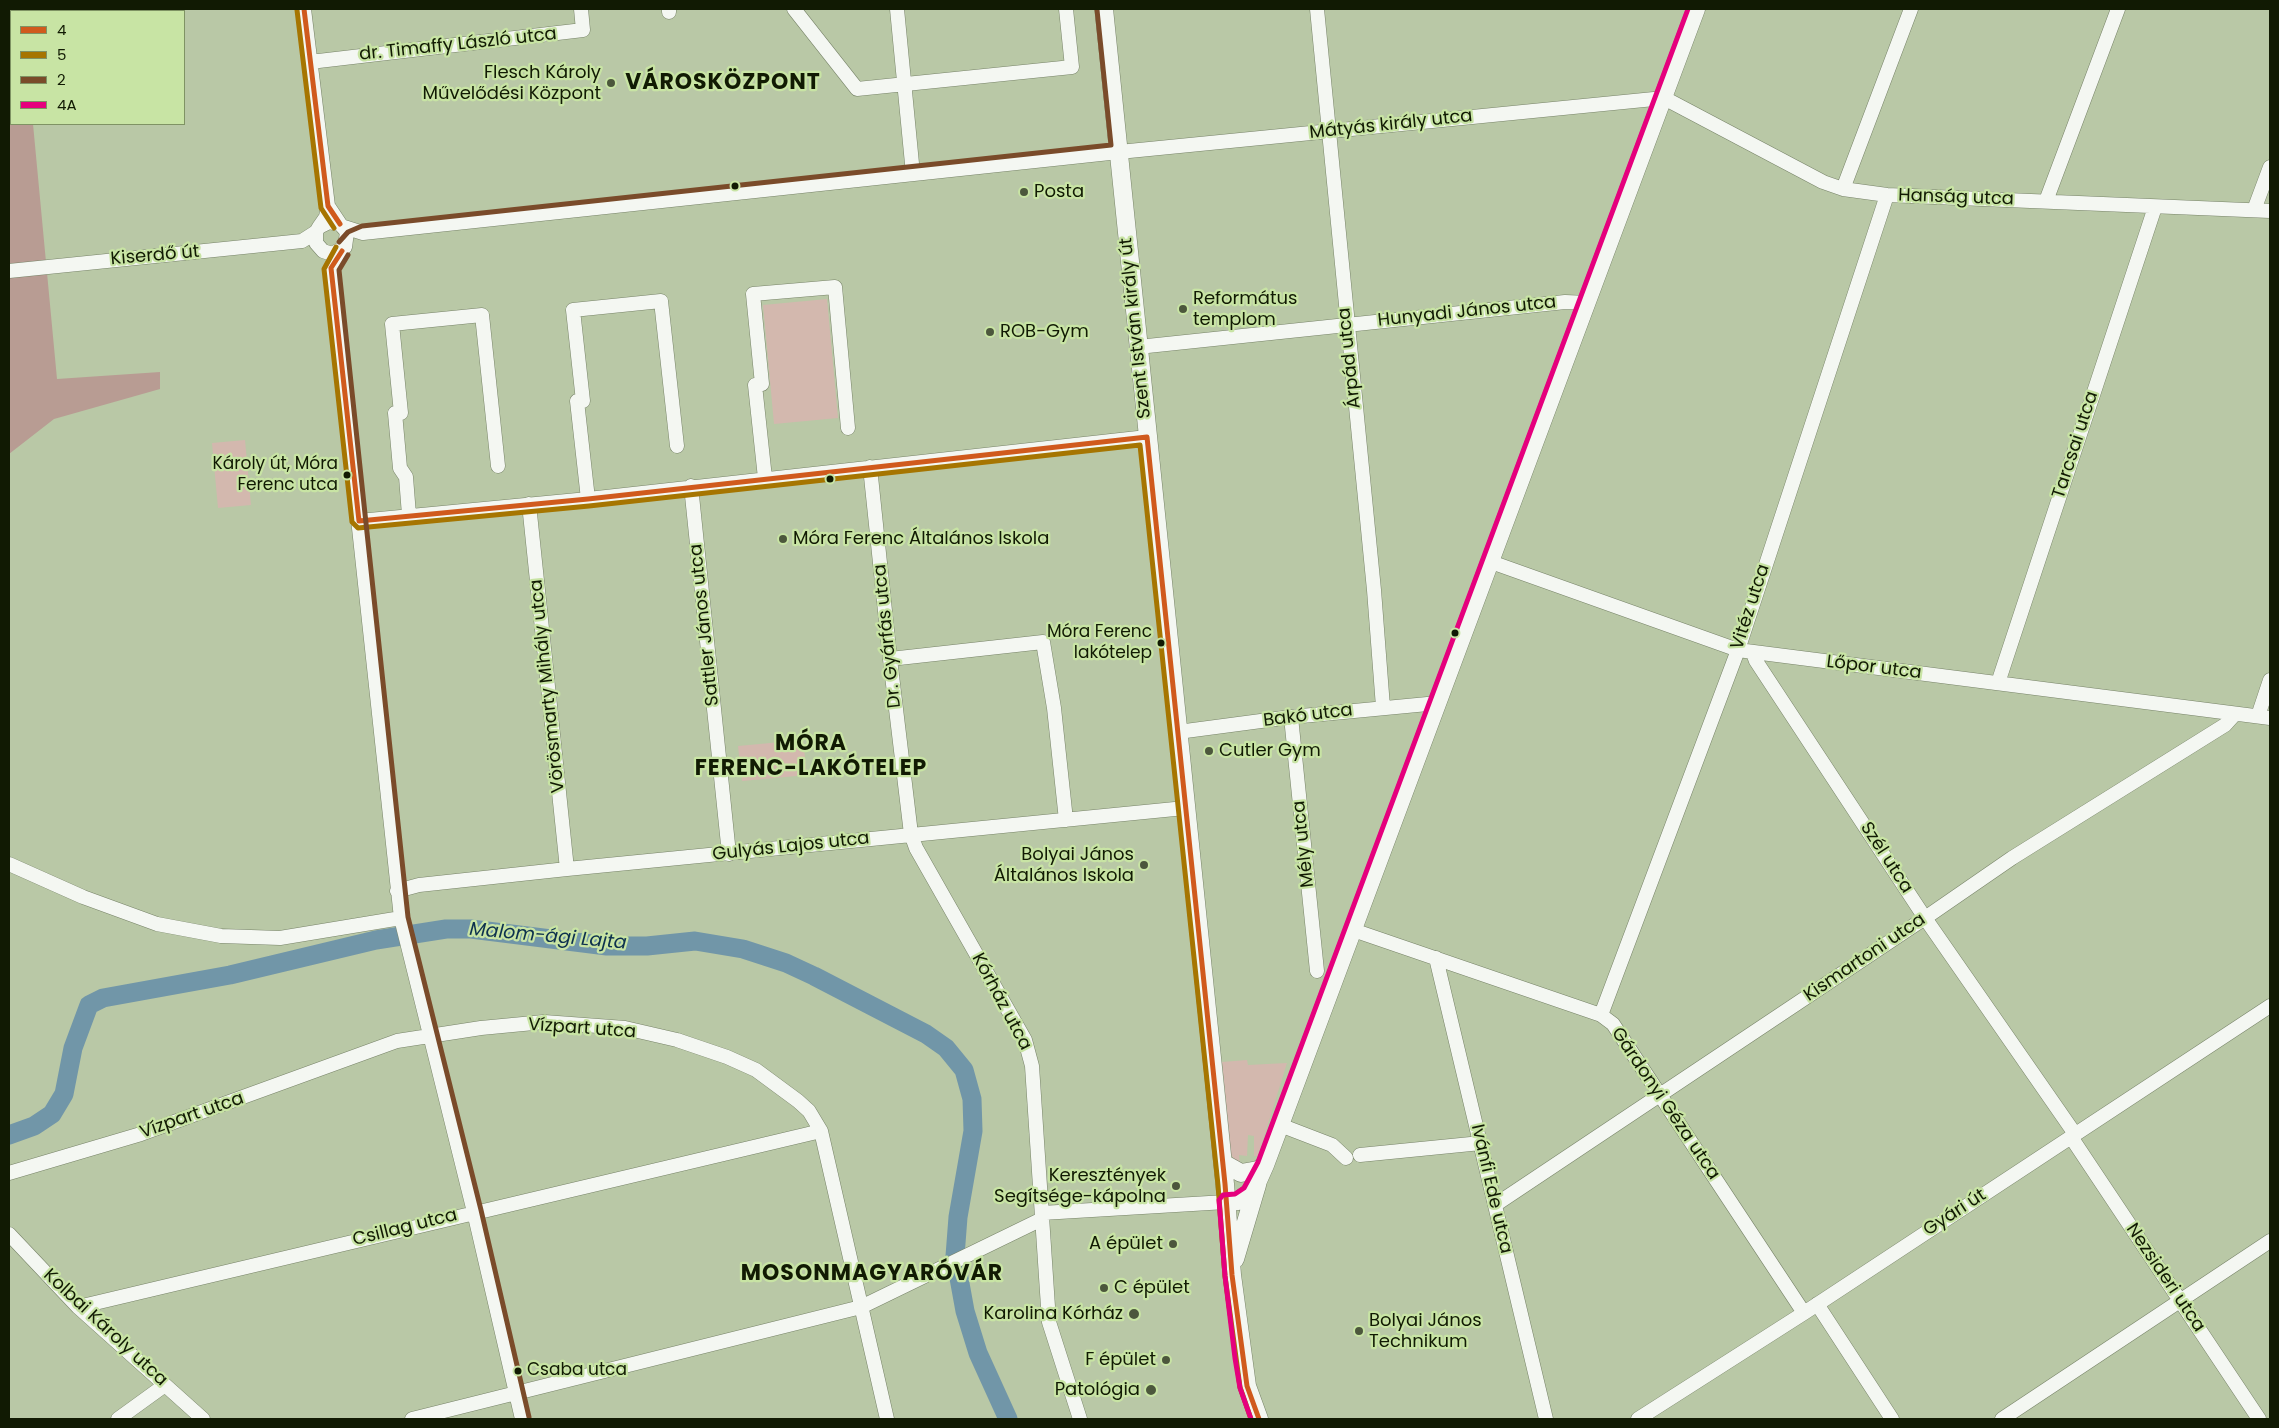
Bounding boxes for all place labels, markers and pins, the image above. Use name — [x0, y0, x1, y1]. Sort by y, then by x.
place label: Flesch Károly Művelődési Központ — [423, 62, 601, 104]
marker: Flesch Károly Művelődési Központ — [605, 77, 617, 89]
unlabelled marker — [730, 181, 740, 191]
place label: Posta — [1034, 181, 1084, 203]
marker: Posta — [1018, 186, 1030, 198]
place label: Református templom — [1193, 288, 1297, 330]
marker: Református templom — [1177, 303, 1189, 315]
place label: ROB-Gym — [1000, 321, 1089, 343]
marker: ROB-Gym — [984, 326, 996, 338]
place label: Károly út, Móra Ferenc utca — [212, 455, 338, 495]
marker: Károly út, Móra Ferenc utca — [342, 470, 352, 480]
unlabelled marker — [825, 474, 835, 484]
place label: Móra Ferenc Általános Iskola — [793, 528, 1049, 550]
marker: Móra Ferenc Általános Iskola — [777, 533, 789, 545]
place label: Móra Ferenc lakótelep — [1047, 623, 1152, 663]
unlabelled marker — [1450, 628, 1460, 638]
marker: Móra Ferenc lakótelep — [1156, 638, 1166, 648]
place label: Cutler Gym — [1219, 740, 1321, 762]
marker: Cutler Gym — [1203, 745, 1215, 757]
place label: Bolyai János Általános Iskola — [994, 844, 1134, 886]
marker: Bolyai János Általános Iskola — [1138, 859, 1150, 871]
place label: Keresztények Segítsége-kápolna — [994, 1165, 1166, 1208]
marker: Keresztények Segítsége-kápolna — [1170, 1180, 1182, 1192]
place label: A épület — [1089, 1233, 1163, 1255]
marker: A épület — [1167, 1238, 1179, 1250]
place label: C épület — [1114, 1277, 1190, 1299]
marker: C épület — [1098, 1282, 1110, 1294]
place label: Karolina Kórház — [984, 1303, 1123, 1325]
marker: Karolina Kórház — [1127, 1307, 1141, 1321]
place label: Bolyai János Technikum — [1369, 1310, 1482, 1352]
marker: Bolyai János Technikum — [1353, 1325, 1365, 1337]
place label: F épület — [1085, 1349, 1156, 1371]
marker: F épület — [1160, 1354, 1172, 1366]
place label: Csaba utca — [527, 1361, 627, 1381]
marker: Csaba utca — [513, 1366, 523, 1376]
place label: Patológia — [1055, 1379, 1140, 1401]
marker: Patológia — [1144, 1383, 1158, 1397]

